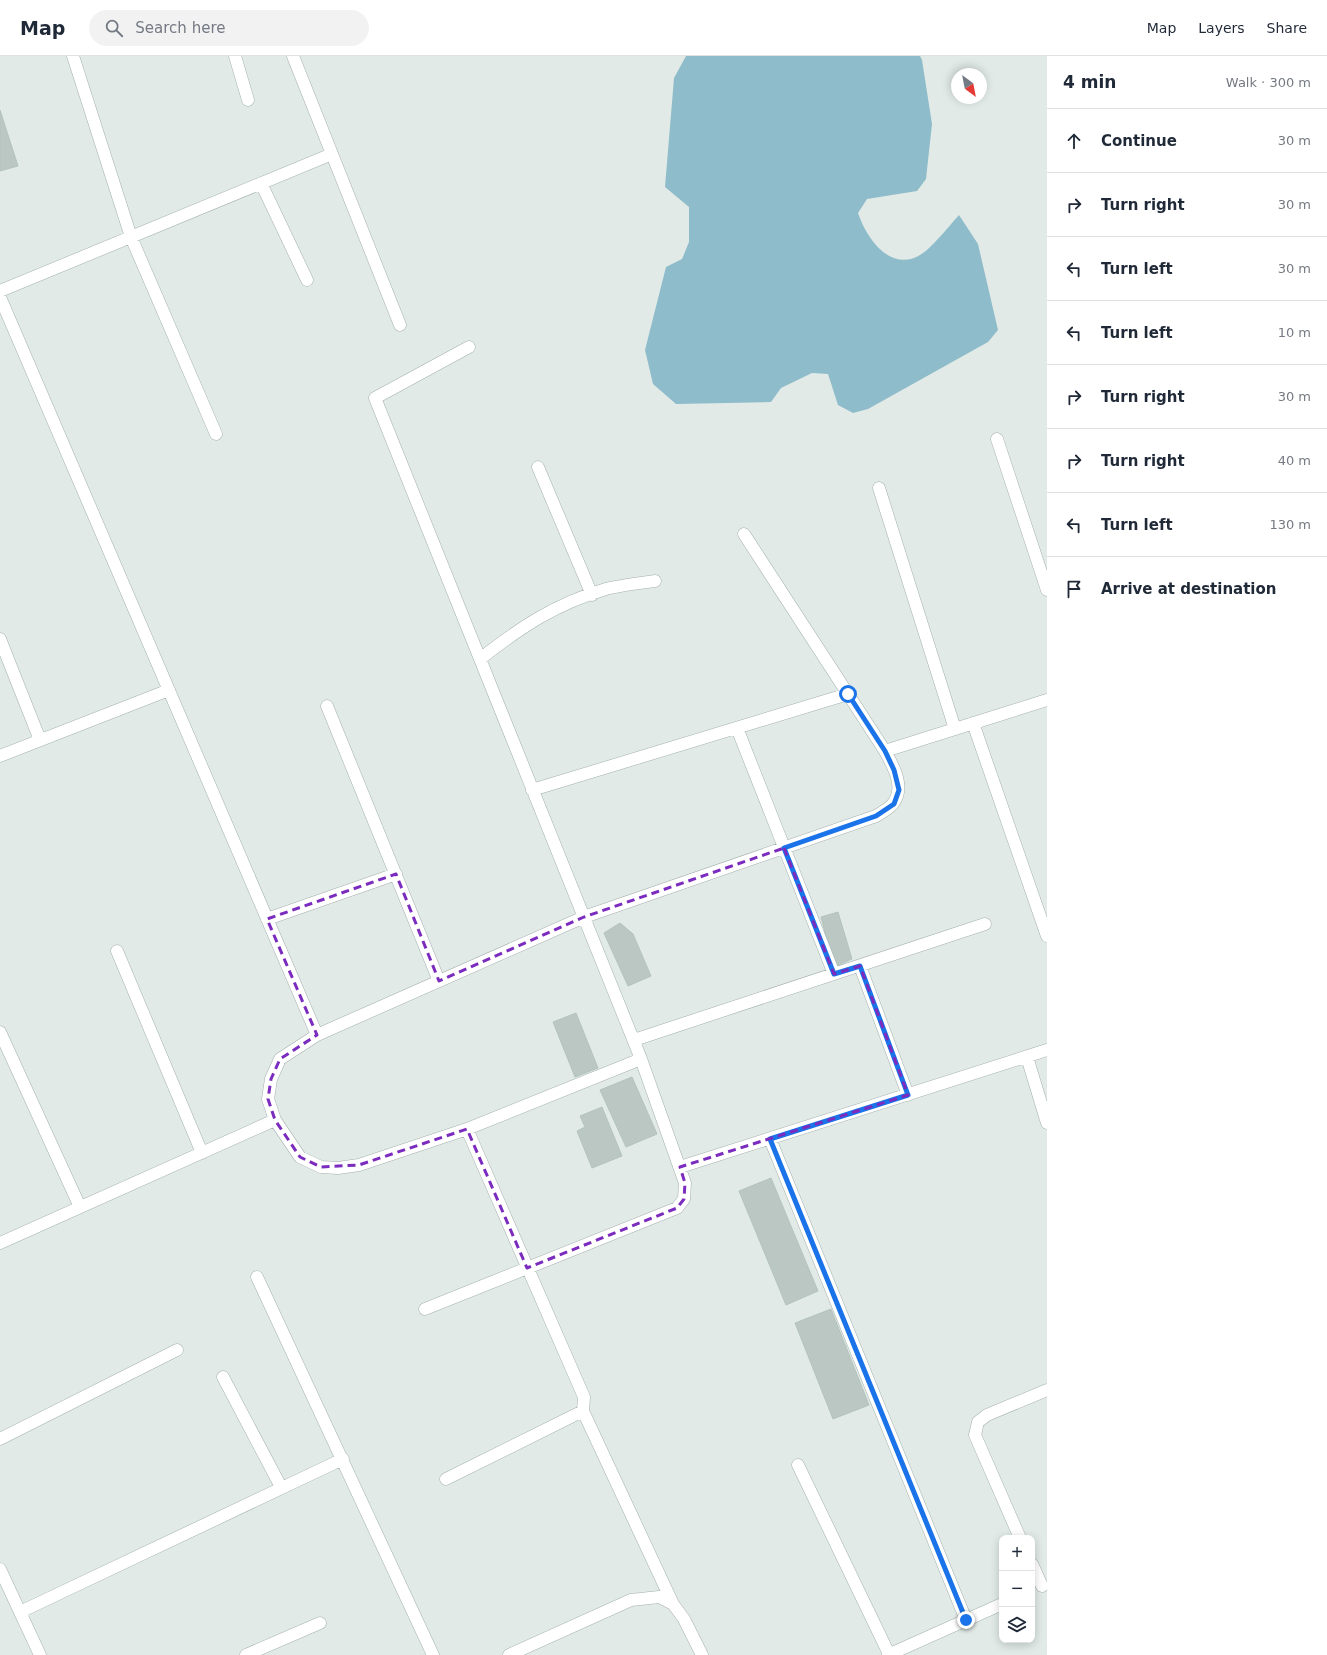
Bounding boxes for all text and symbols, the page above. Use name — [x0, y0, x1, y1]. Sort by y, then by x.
search box — [89, 10, 369, 46]
text: Map — [20, 17, 65, 39]
icon: search — [103, 17, 125, 39]
text: Search here — [135, 19, 225, 37]
text: Map — [1147, 20, 1176, 36]
text: Layers — [1198, 20, 1245, 36]
text: Share — [1267, 20, 1307, 36]
north arrow — [951, 68, 987, 104]
text: 4 min — [1063, 72, 1116, 92]
text: Walk · 300 m — [1226, 75, 1311, 90]
icon: ahead — [1063, 130, 1085, 152]
text: Continue — [1101, 132, 1177, 150]
text: 30 m — [1278, 133, 1311, 148]
icon: right — [1063, 194, 1085, 216]
text: Turn right — [1101, 196, 1185, 214]
text: 30 m — [1278, 197, 1311, 212]
icon: left — [1063, 258, 1085, 280]
text: Turn left — [1101, 260, 1173, 278]
text: 30 m — [1278, 261, 1311, 276]
icon: left — [1063, 322, 1085, 344]
text: Turn left — [1101, 324, 1173, 342]
text: 10 m — [1278, 325, 1311, 340]
icon: right — [1063, 386, 1085, 408]
text: Turn right — [1101, 388, 1185, 406]
text: 30 m — [1278, 389, 1311, 404]
icon: right — [1063, 450, 1085, 472]
text: Turn right — [1101, 452, 1185, 470]
text: 40 m — [1278, 453, 1311, 468]
icon: left — [1063, 514, 1085, 536]
text: Turn left — [1101, 516, 1173, 534]
text: 130 m — [1269, 517, 1311, 532]
icon: arrive — [1063, 578, 1085, 600]
text: Arrive at destination — [1101, 580, 1276, 598]
route start — [839, 685, 857, 703]
map controls — [999, 1535, 1035, 1643]
button: + — [999, 1535, 1035, 1571]
button: − — [999, 1571, 1035, 1607]
button: layers — [999, 1607, 1035, 1643]
route end — [957, 1611, 975, 1629]

